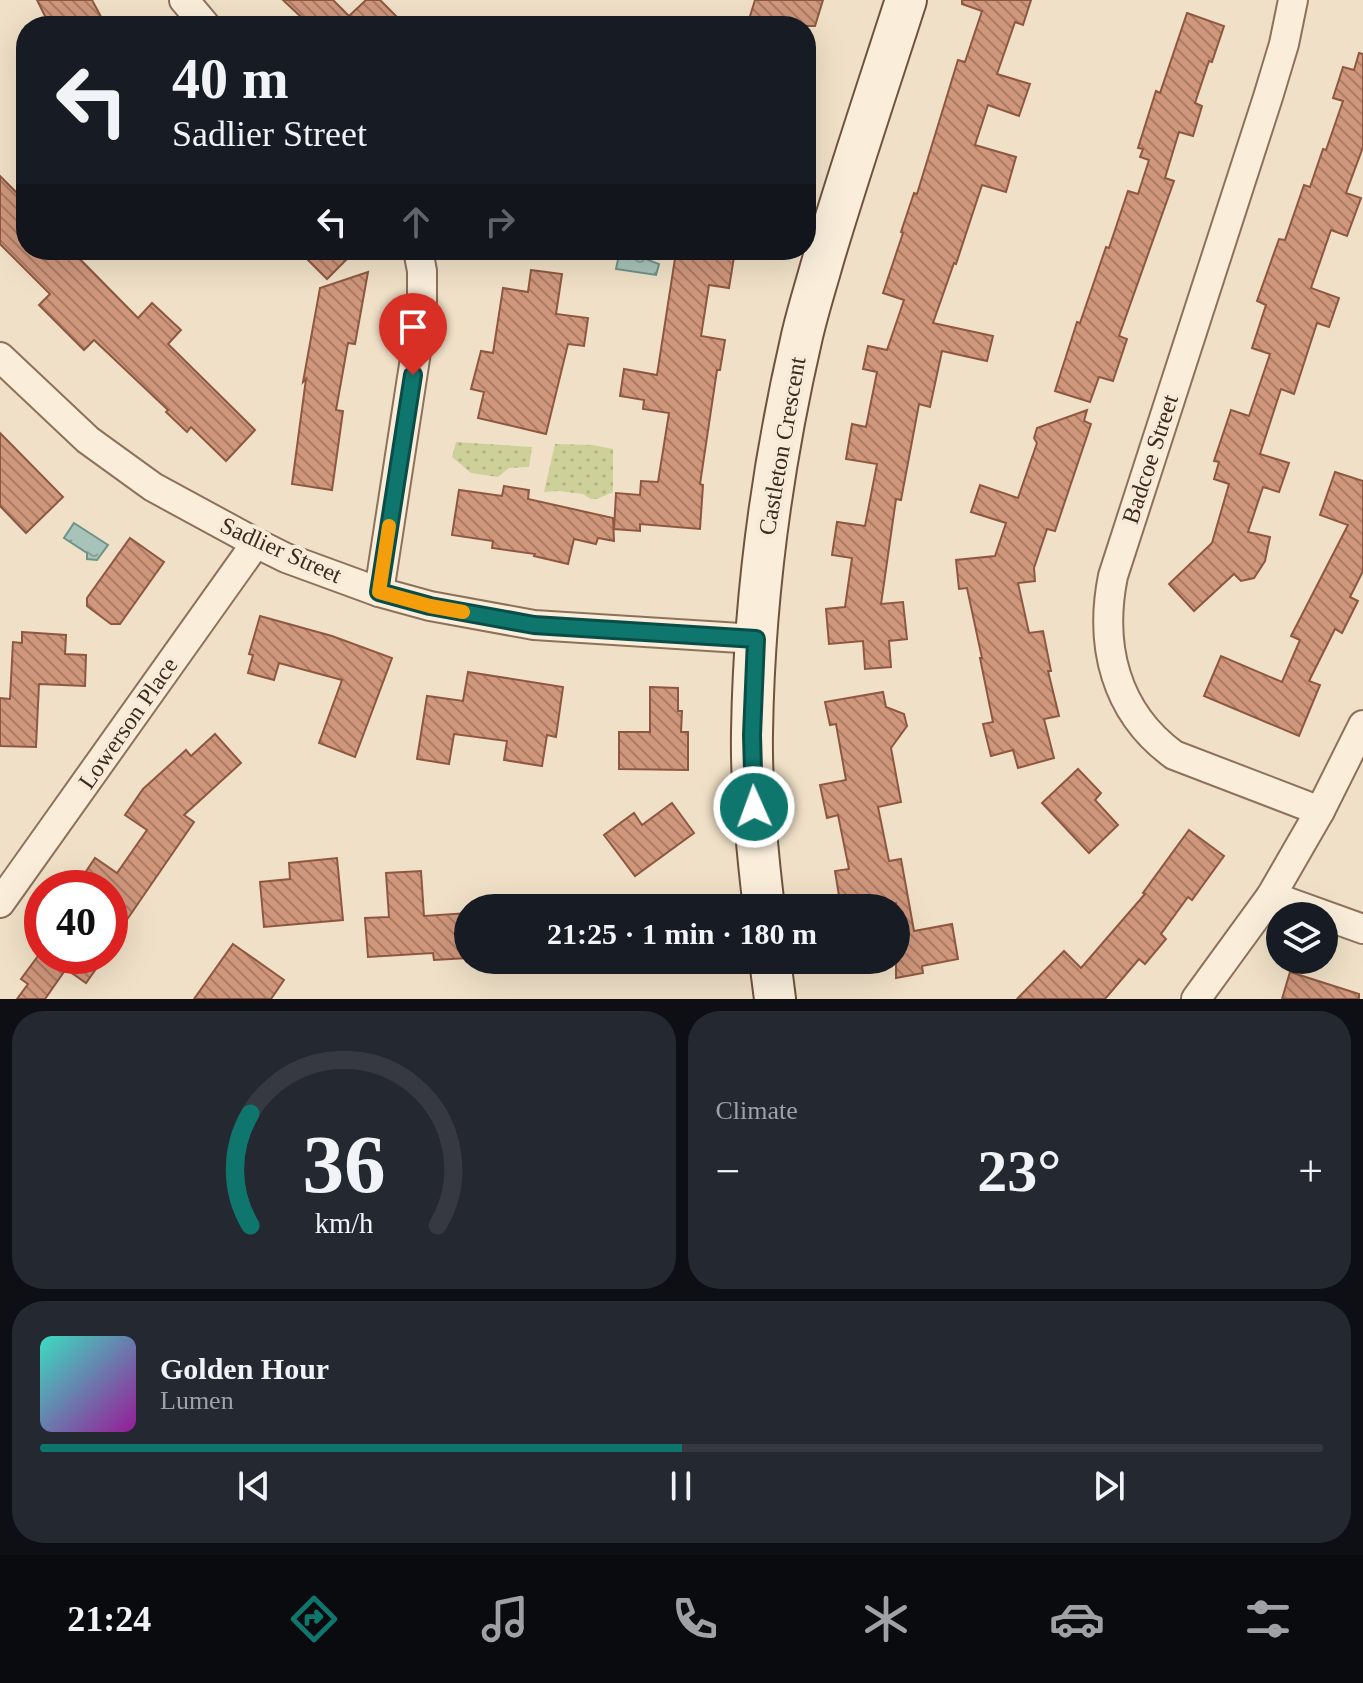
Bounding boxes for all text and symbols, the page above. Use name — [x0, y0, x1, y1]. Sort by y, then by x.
icon: left — [40, 48, 144, 152]
text: 40 m — [172, 48, 289, 110]
text: Sadlier Street — [172, 114, 367, 154]
icon: left — [310, 200, 354, 244]
icon: ahead — [394, 200, 438, 244]
icon: right — [478, 200, 522, 244]
pin — [379, 293, 447, 375]
icon: arrive — [391, 305, 435, 349]
street label: Castleton Crescent — [754, 354, 811, 537]
street label: Badcoe Street — [1117, 391, 1183, 527]
street label: Sadlier Street — [216, 512, 346, 588]
street label: Lowerson Place — [73, 652, 183, 794]
position arrow — [712, 765, 796, 849]
speed limit sign: 40 — [24, 870, 128, 974]
map controls — [1266, 902, 1338, 974]
button: layers — [1266, 902, 1338, 974]
text: 21:25 · 1 min · 180 m — [547, 917, 817, 950]
text: Climate — [716, 1096, 798, 1125]
text: 36 — [302, 1118, 385, 1210]
text: 23° — [977, 1138, 1061, 1204]
text: − — [716, 1147, 740, 1196]
text: + — [1298, 1147, 1323, 1196]
text: km/h — [314, 1208, 373, 1239]
text: Golden Hour — [160, 1352, 329, 1385]
text: Lumen — [160, 1386, 234, 1415]
icon: previous — [232, 1464, 276, 1508]
icon: pause — [659, 1464, 703, 1508]
icon: next — [1087, 1464, 1131, 1508]
icon: directions — [286, 1591, 342, 1647]
icon: music — [477, 1591, 533, 1647]
icon: phone — [667, 1591, 723, 1647]
icon: climate — [858, 1591, 914, 1647]
icon: car — [1049, 1591, 1105, 1647]
icon: filters — [1240, 1591, 1296, 1647]
text: 21:24 — [67, 1599, 151, 1639]

